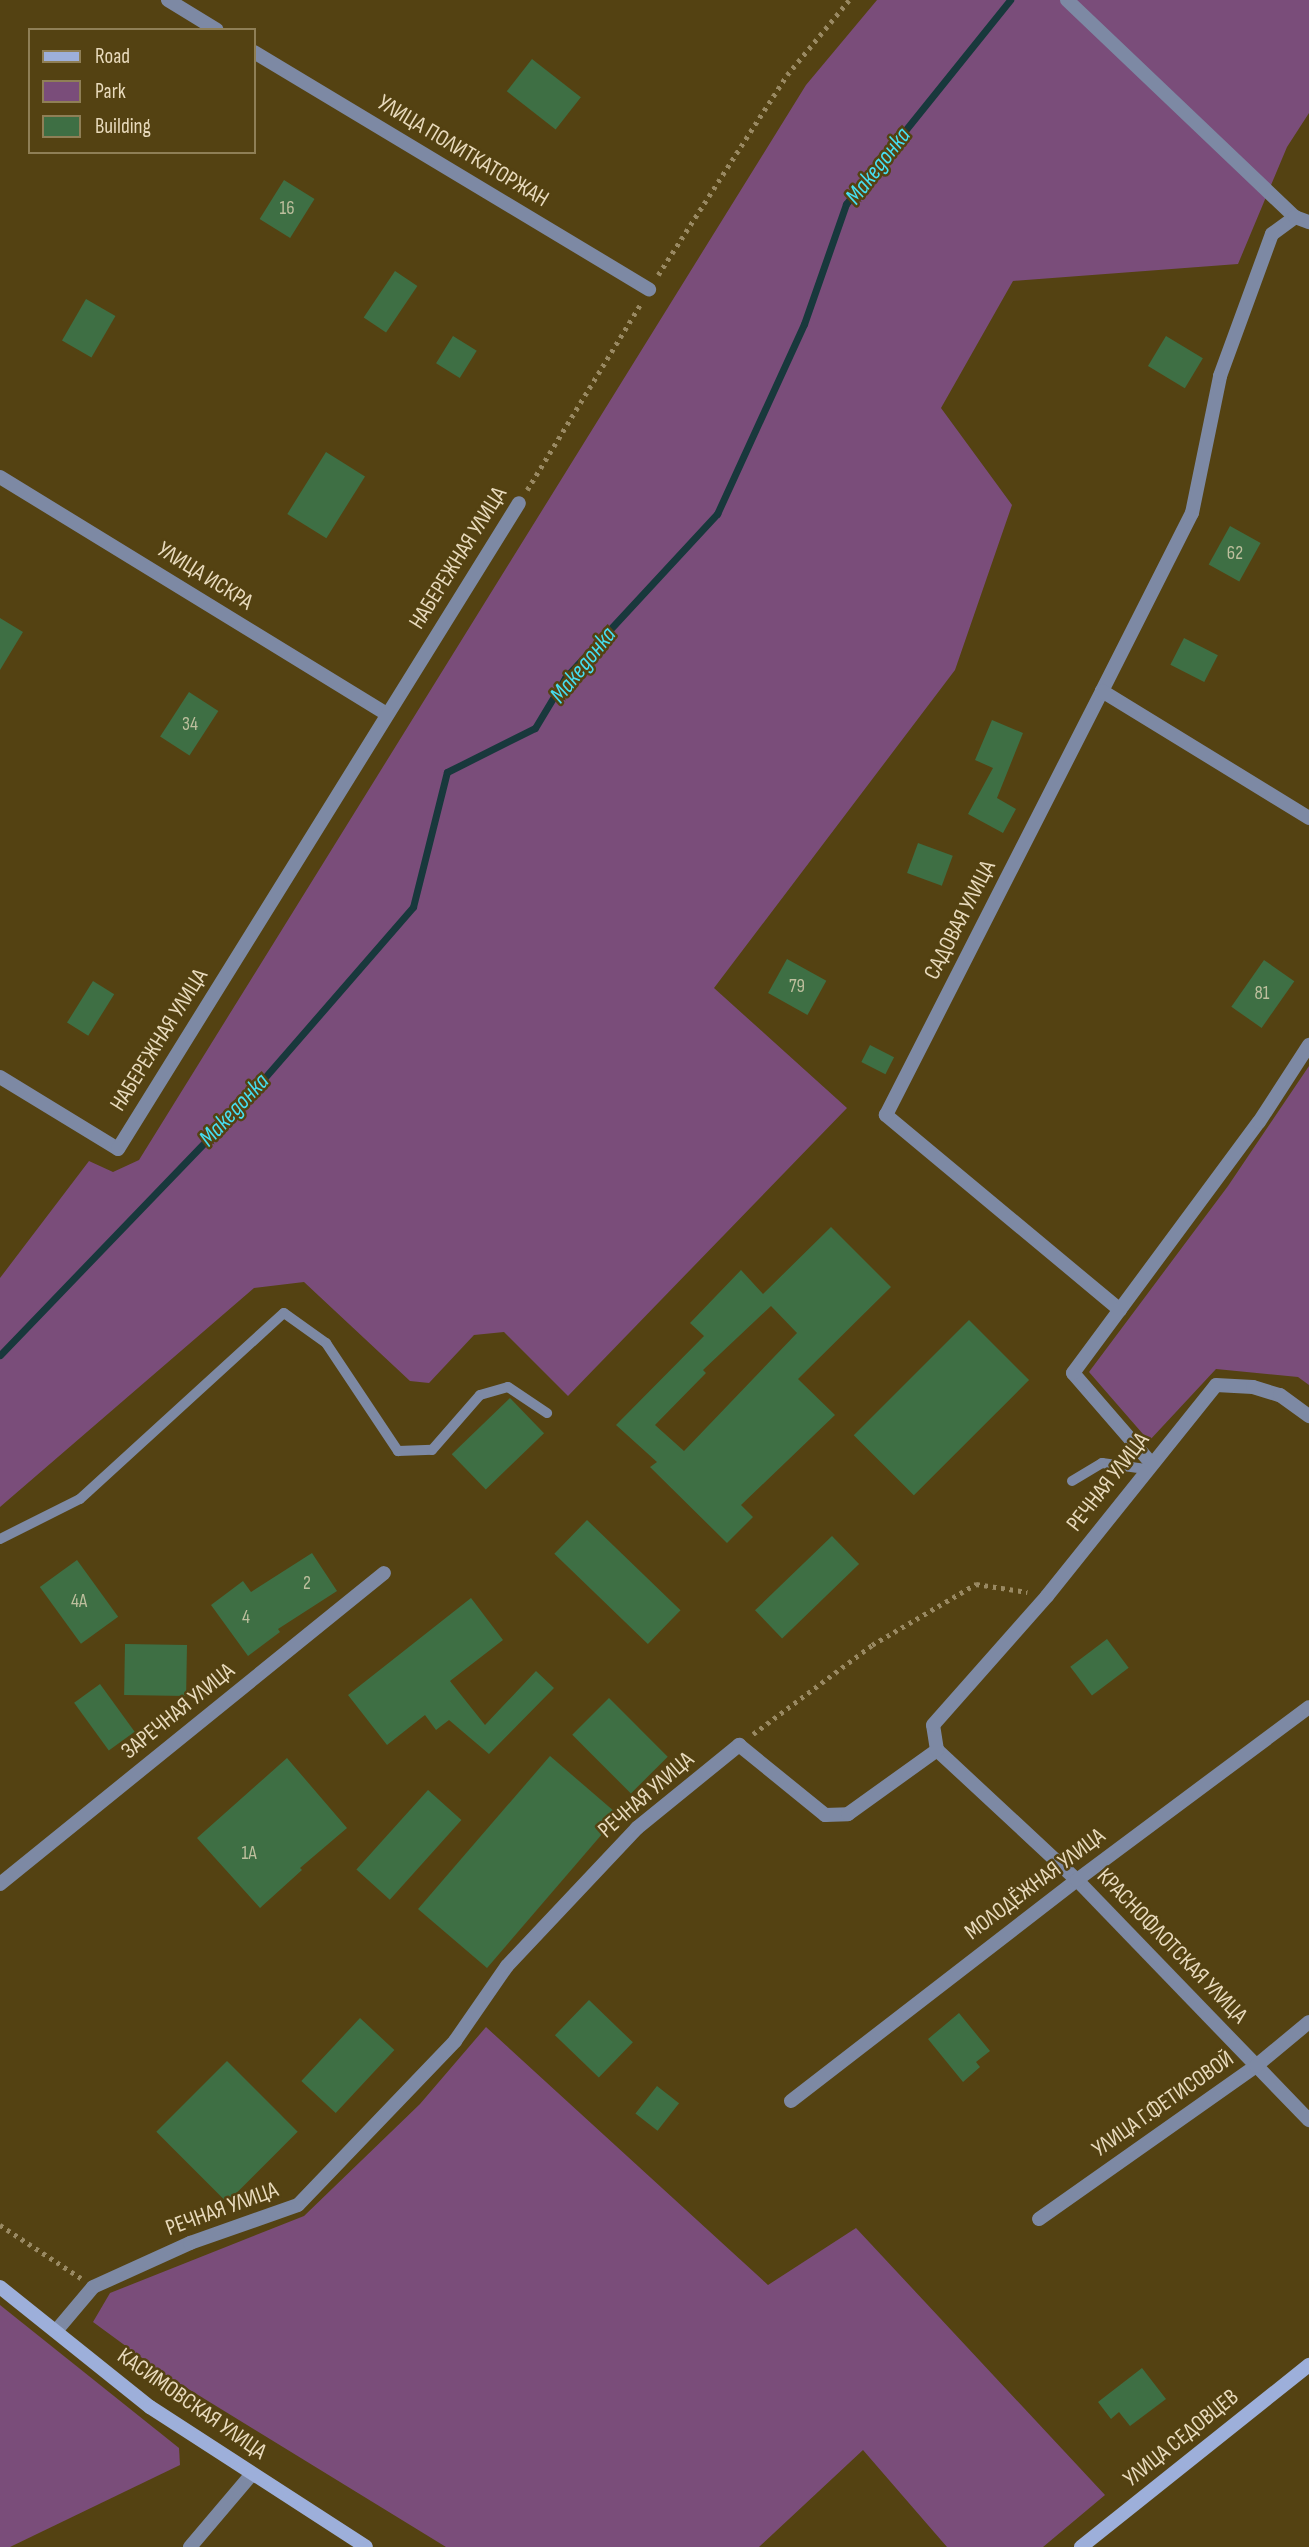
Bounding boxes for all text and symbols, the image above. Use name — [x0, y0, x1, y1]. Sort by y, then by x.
legend — [28, 28, 256, 154]
text: Road — [95, 44, 130, 69]
text: Park — [95, 79, 126, 104]
street label: УЛИЦА ПОЛИТКАТОРЖАН — [372, 89, 554, 213]
text: Building — [95, 114, 151, 139]
water label: Македонка — [839, 122, 917, 210]
house number: 16 — [280, 198, 294, 220]
street label: НАБЕРЕЖНАЯ УЛИЦА — [403, 482, 513, 634]
street label: УЛИЦА ИСКРА — [152, 536, 258, 616]
house number: 62 — [1227, 543, 1243, 565]
water label: Македонка — [544, 621, 622, 709]
house number: 34 — [182, 714, 198, 736]
street label: САДОВАЯ УЛИЦА — [918, 856, 1002, 984]
street label: НАБЕРЕЖНАЯ УЛИЦА — [104, 964, 214, 1116]
house number: 79 — [789, 976, 805, 998]
house number: 81 — [1255, 983, 1269, 1005]
water label: Македонка — [193, 1067, 275, 1153]
street label: РЕЧНАЯ УЛИЦА — [1061, 1427, 1155, 1537]
house number: 2 — [303, 1573, 311, 1595]
house number: 4А — [71, 1591, 87, 1613]
house number: 4 — [242, 1607, 250, 1629]
street label: ЗАРЕЧНАЯ УЛИЦА — [116, 1657, 240, 1765]
street label: РЕЧНАЯ УЛИЦА — [593, 1746, 699, 1844]
street label: МОЛОДЁЖНАЯ УЛИЦА — [959, 1822, 1111, 1946]
house number: 1А — [241, 1843, 257, 1865]
street label: КРАСНОФЛОТСКАЯ УЛИЦА — [1091, 1863, 1253, 2029]
street label: УЛИЦА Г.ФЕТИСОВОЙ — [1087, 2045, 1239, 2163]
street label: РЕЧНАЯ УЛИЦА — [162, 2176, 282, 2242]
street label: КАСИМОВСКАЯ УЛИЦА — [112, 2342, 272, 2466]
street label: УЛИЦА СЕДОВЦЕВ — [1118, 2383, 1244, 2493]

